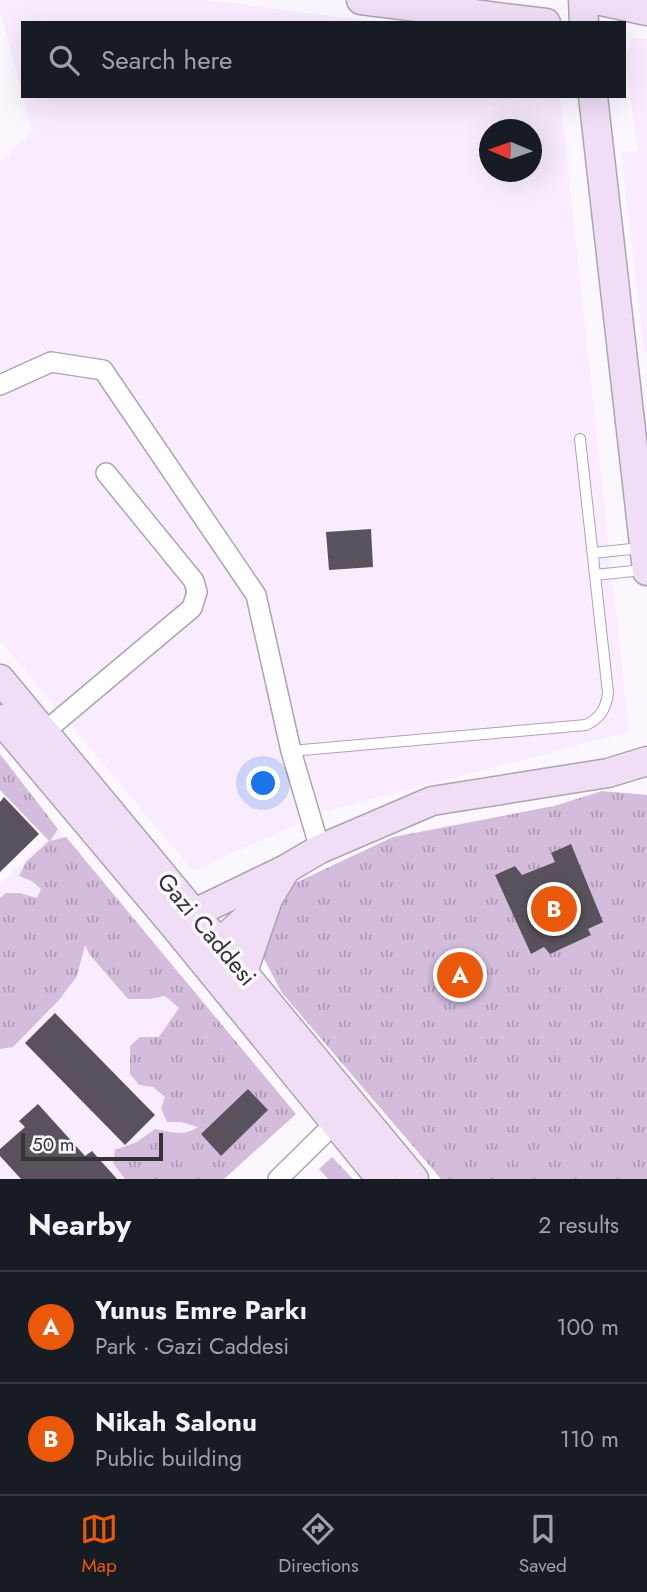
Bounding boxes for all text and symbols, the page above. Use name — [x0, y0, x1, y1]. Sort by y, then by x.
search box — [21, 21, 626, 98]
icon: search — [45, 41, 83, 79]
text: Search here — [101, 41, 233, 79]
north arrow — [479, 119, 542, 182]
your location — [246, 766, 280, 800]
street label: Gazi Caddesi — [149, 865, 265, 993]
pin: B — [531, 883, 577, 935]
pin: A — [437, 949, 483, 1001]
scale bar — [21, 1130, 163, 1162]
text: 50 m — [32, 1131, 75, 1158]
text: Nearby — [28, 1203, 131, 1246]
text: 2 results — [538, 1208, 619, 1242]
text: Yunus Emre Parkı — [95, 1291, 307, 1329]
text: A — [43, 1310, 59, 1344]
text: 100 m — [556, 1310, 619, 1344]
text: Park · Gazi Caddesi — [95, 1329, 289, 1363]
text: Nikah Salonu — [95, 1403, 257, 1441]
text: B — [43, 1422, 59, 1456]
text: 110 m — [560, 1422, 619, 1456]
text: Public building — [95, 1441, 242, 1475]
tab: Map — [80, 1510, 118, 1579]
tab: Directions — [278, 1510, 359, 1579]
tab: Saved — [519, 1510, 567, 1579]

